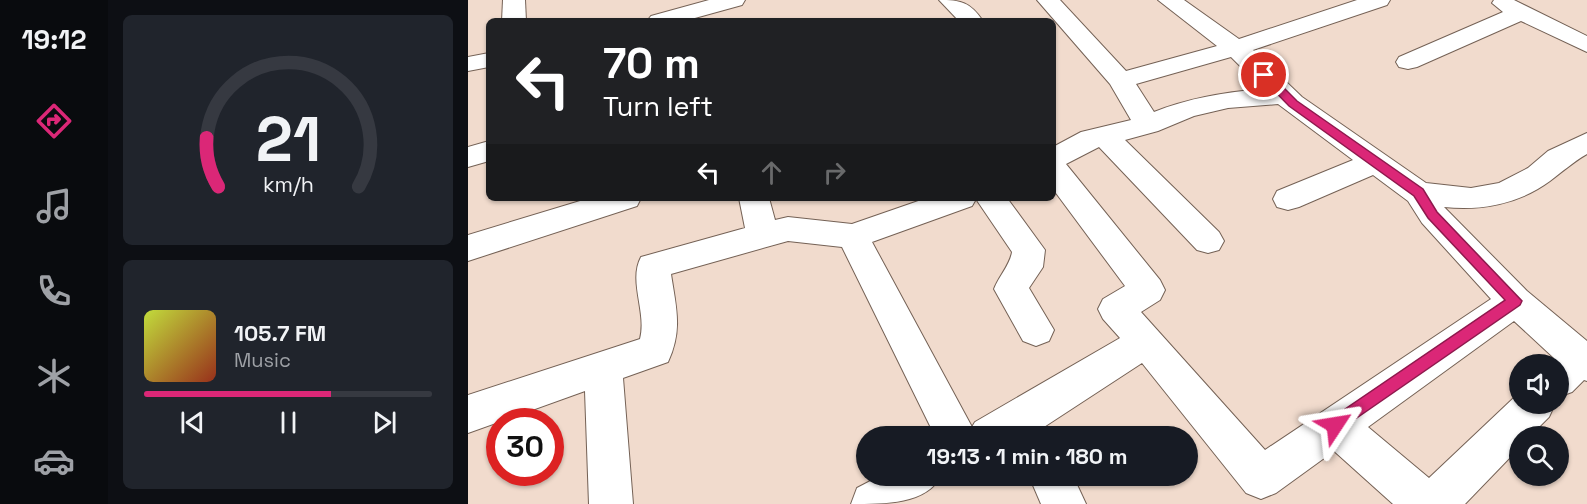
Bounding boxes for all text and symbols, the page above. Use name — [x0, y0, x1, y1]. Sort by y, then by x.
text: 19:12 — [21, 22, 87, 57]
text: 70 m — [603, 37, 700, 90]
icon: left — [504, 42, 582, 120]
pin — [1238, 49, 1289, 100]
icon: arrive — [1247, 58, 1280, 91]
text: Turn left — [603, 89, 713, 124]
icon: directions — [33, 100, 75, 142]
text: 21 — [255, 100, 321, 179]
icon: left — [692, 156, 725, 189]
icon: ahead — [755, 156, 788, 189]
icon: right — [818, 156, 851, 189]
text: km/h — [262, 171, 314, 198]
icon: music — [33, 185, 75, 227]
icon: phone — [33, 270, 75, 312]
text: 105.7 FM — [234, 319, 326, 347]
text: Music — [234, 347, 291, 373]
map controls — [1509, 354, 1569, 486]
button: sound — [1509, 354, 1569, 414]
icon: climate — [33, 355, 75, 397]
position arrow — [1303, 393, 1367, 457]
icon: previous — [176, 406, 209, 439]
icon: pause — [272, 406, 305, 439]
icon: next — [368, 406, 401, 439]
speed limit sign: 30 — [486, 408, 564, 486]
button: search — [1509, 426, 1569, 486]
icon: car — [33, 440, 75, 482]
text: 19:13 · 1 min · 180 m — [927, 442, 1127, 470]

